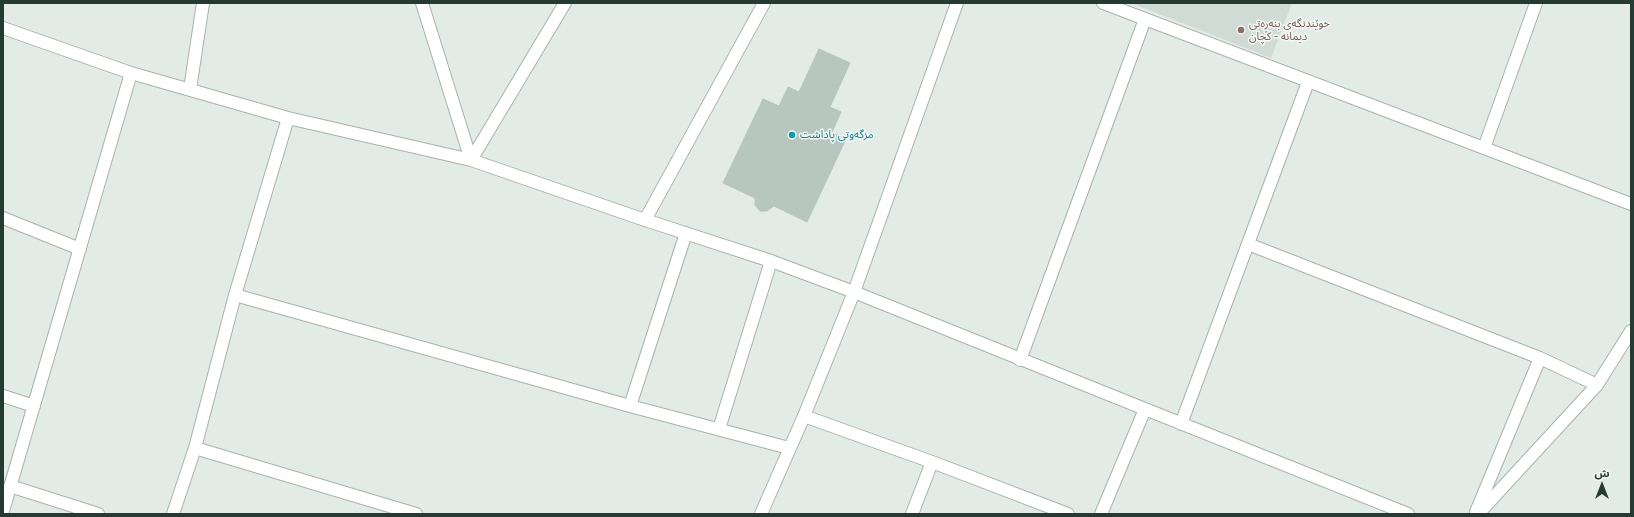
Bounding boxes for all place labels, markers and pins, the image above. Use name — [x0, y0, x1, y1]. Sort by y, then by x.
place label: خوێندنگەی بنەڕەتی دیمانە - کچان — [1249, 17, 1330, 43]
marker: خوێندنگەی بنەڕەتی دیمانە - کچان — [1236, 25, 1246, 35]
place label: مزگەوتی پاداشت — [800, 128, 874, 142]
marker: مزگەوتی پاداشت — [787, 130, 797, 140]

